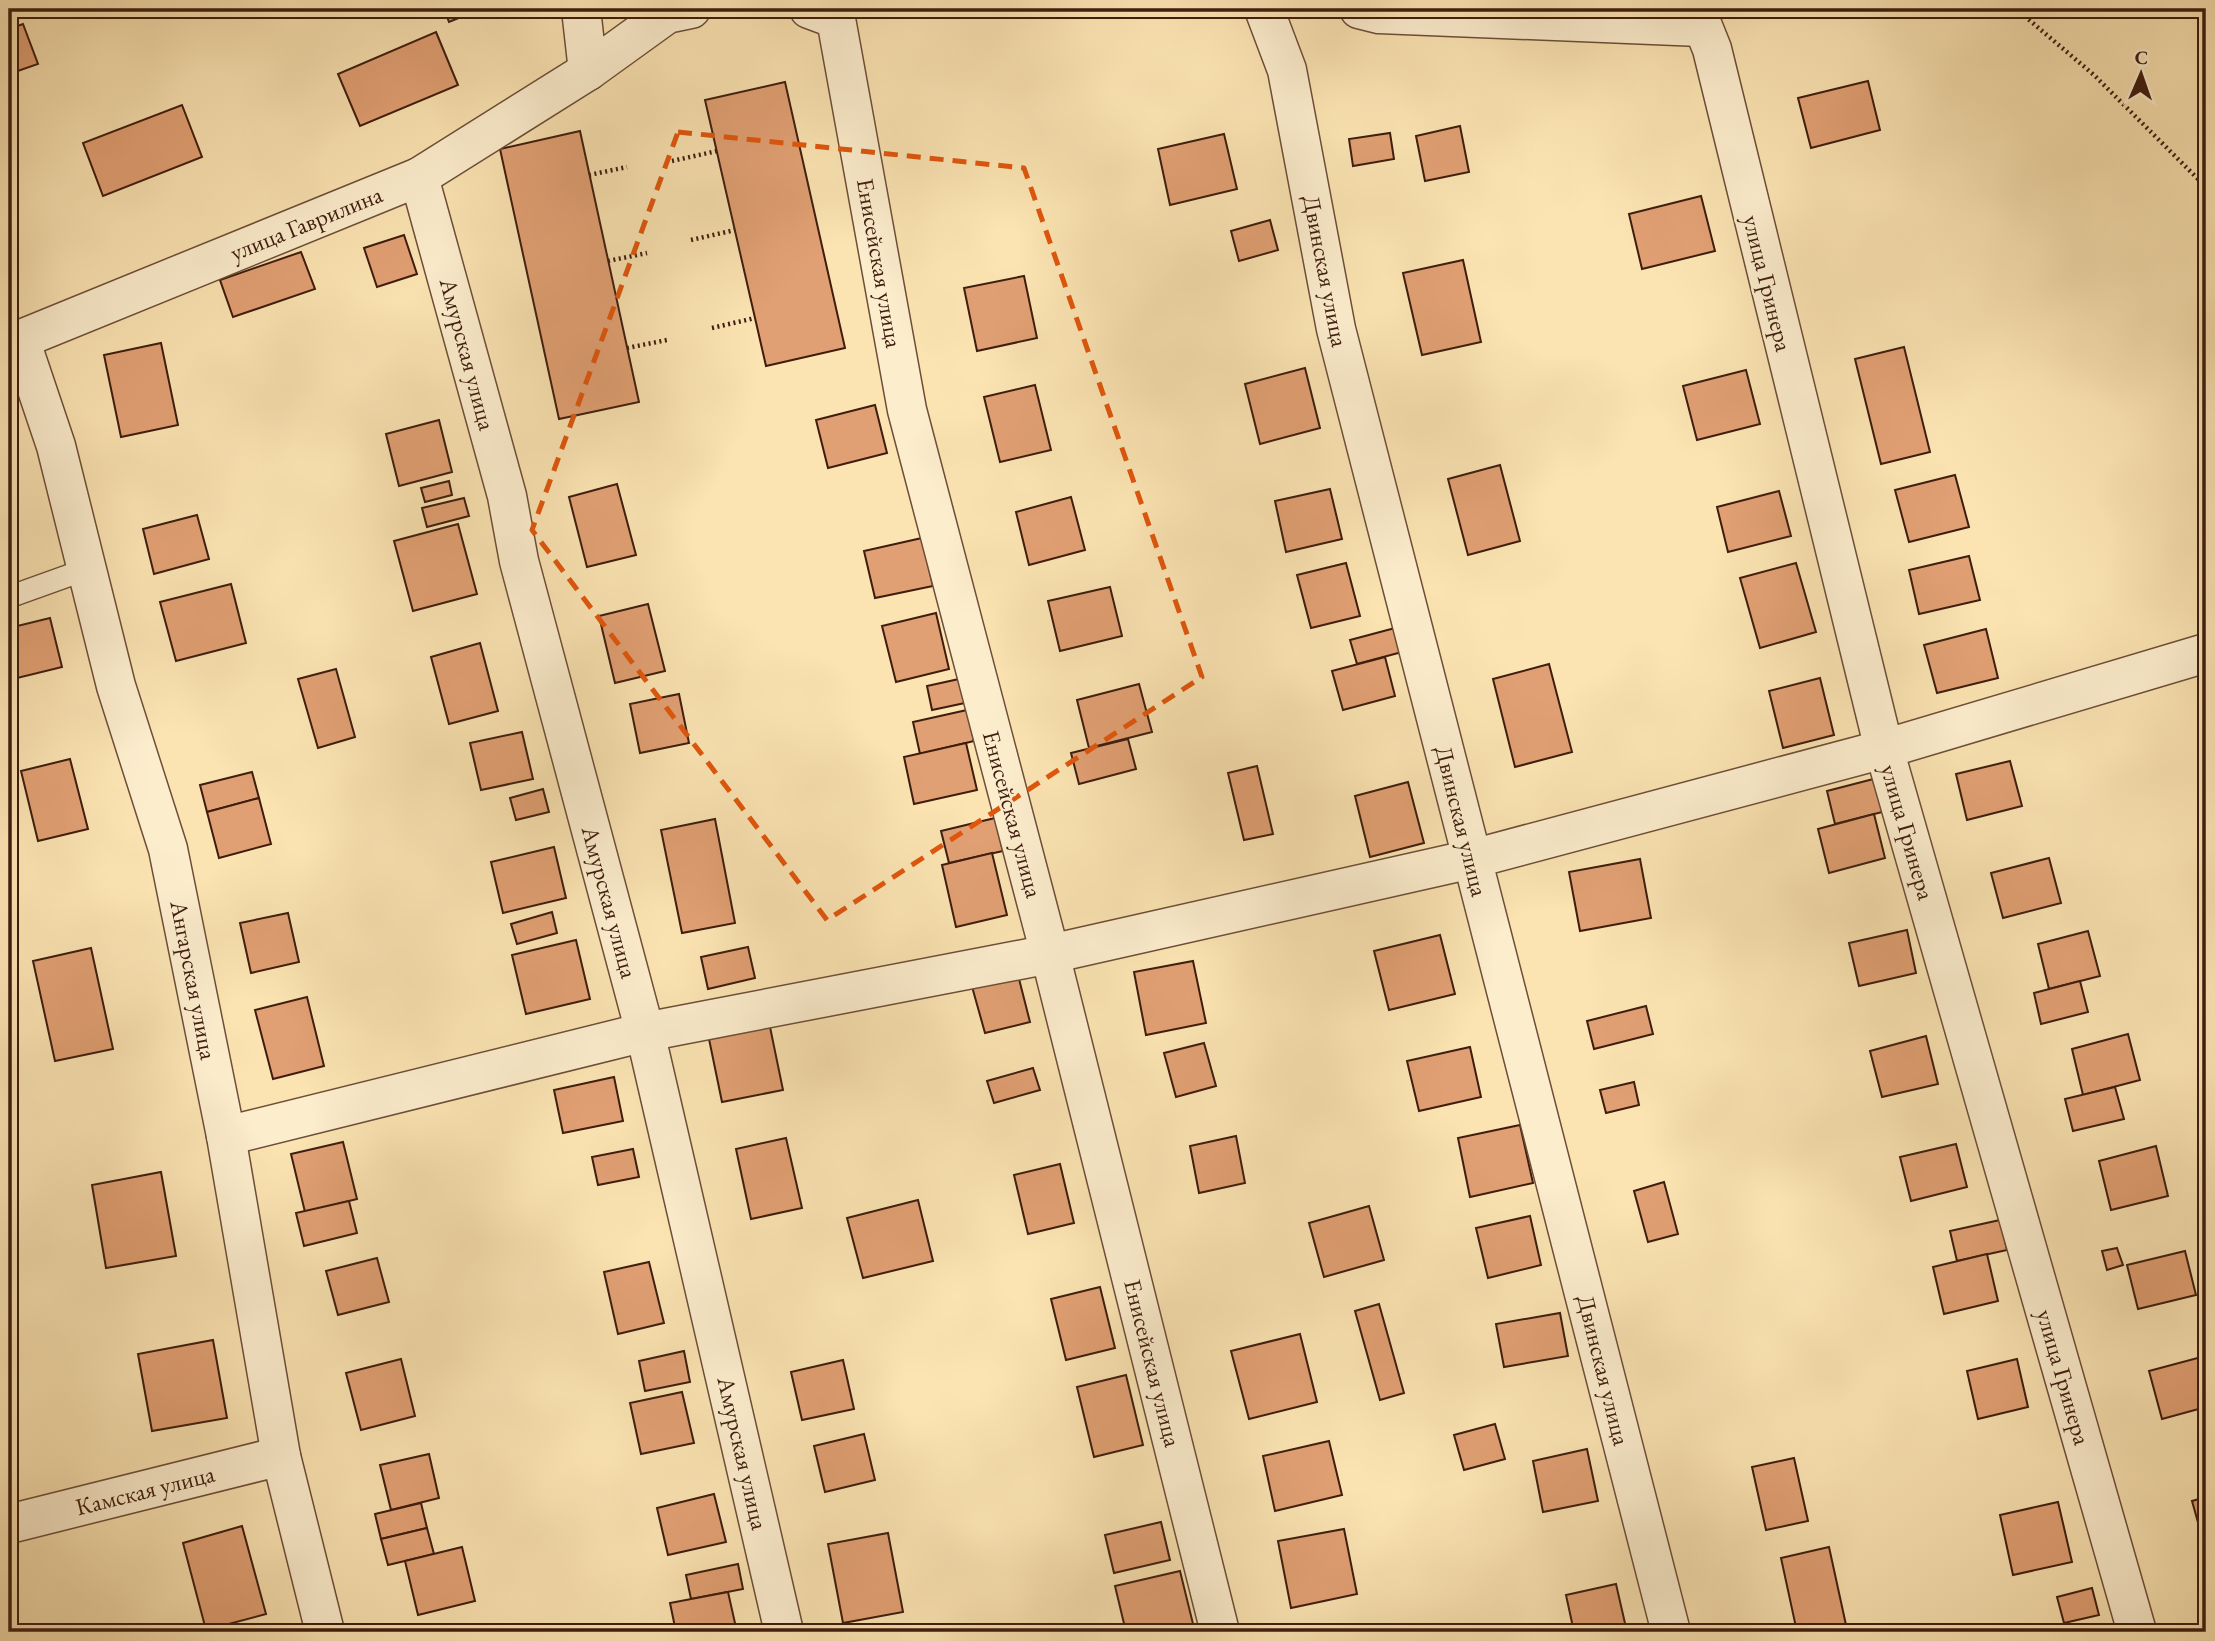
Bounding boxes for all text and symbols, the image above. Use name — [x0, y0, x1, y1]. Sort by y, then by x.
north arrow — [2106, 38, 2176, 108]
text: С — [2134, 45, 2149, 70]
street label: Енисейская улица — [850, 176, 910, 351]
street label: улица Гаврилина — [225, 178, 387, 268]
street label: Двинская улица — [1296, 192, 1356, 350]
street label: улица Гринера — [1736, 212, 1800, 355]
street label: Амурская улица — [433, 274, 503, 434]
street label: Енисейская улица — [976, 727, 1050, 901]
street label: Двинская улица — [1428, 743, 1496, 900]
street label: улица Гринера — [1874, 761, 1942, 904]
street label: Амурская улица — [575, 822, 645, 982]
street label: Ангарская улица — [163, 897, 225, 1063]
street label: Енисейская улица — [1117, 1276, 1189, 1450]
street label: Двинская улица — [1570, 1292, 1638, 1449]
street label: улица Гринера — [2030, 1306, 2098, 1449]
street label: Амурская улица — [710, 1372, 776, 1533]
street label: Камская улица — [72, 1458, 218, 1522]

